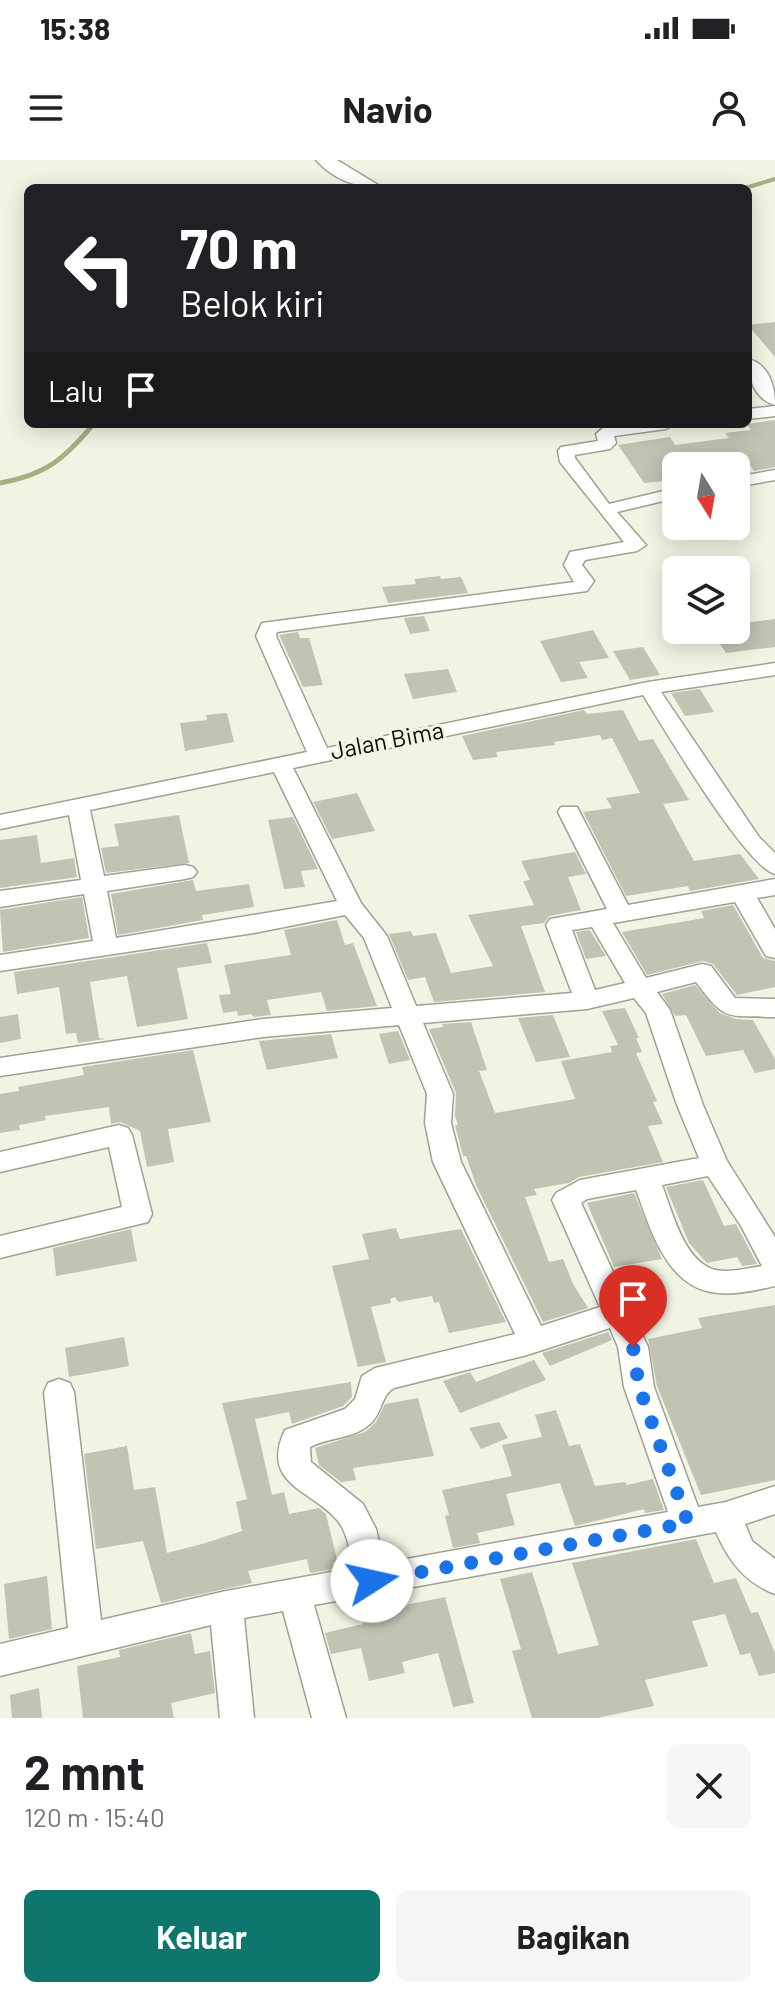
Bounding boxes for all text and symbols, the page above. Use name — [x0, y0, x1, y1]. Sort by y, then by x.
text: 15:38 — [40, 10, 110, 46]
icon: menu — [24, 86, 68, 130]
icon: person — [707, 86, 751, 130]
text: Navio — [342, 87, 433, 130]
text: 70 m — [180, 213, 298, 280]
icon: left — [48, 216, 152, 320]
text: Belok kiri — [180, 281, 324, 324]
icon: arrive — [119, 368, 163, 412]
text: Lalu — [48, 372, 103, 408]
north arrow — [662, 452, 750, 540]
map controls — [662, 452, 750, 644]
button: layers — [662, 556, 750, 644]
street label: Jalan Bima — [328, 714, 446, 765]
pin — [599, 1265, 667, 1347]
icon: arrive — [611, 1277, 655, 1321]
position arrow — [330, 1539, 414, 1623]
text: 2 mnt — [24, 1742, 145, 1800]
button: close — [667, 1744, 751, 1828]
text: 120 m · 15:40 — [24, 1801, 165, 1832]
button: Keluar — [24, 1890, 380, 1982]
button: Bagikan — [396, 1890, 751, 1982]

